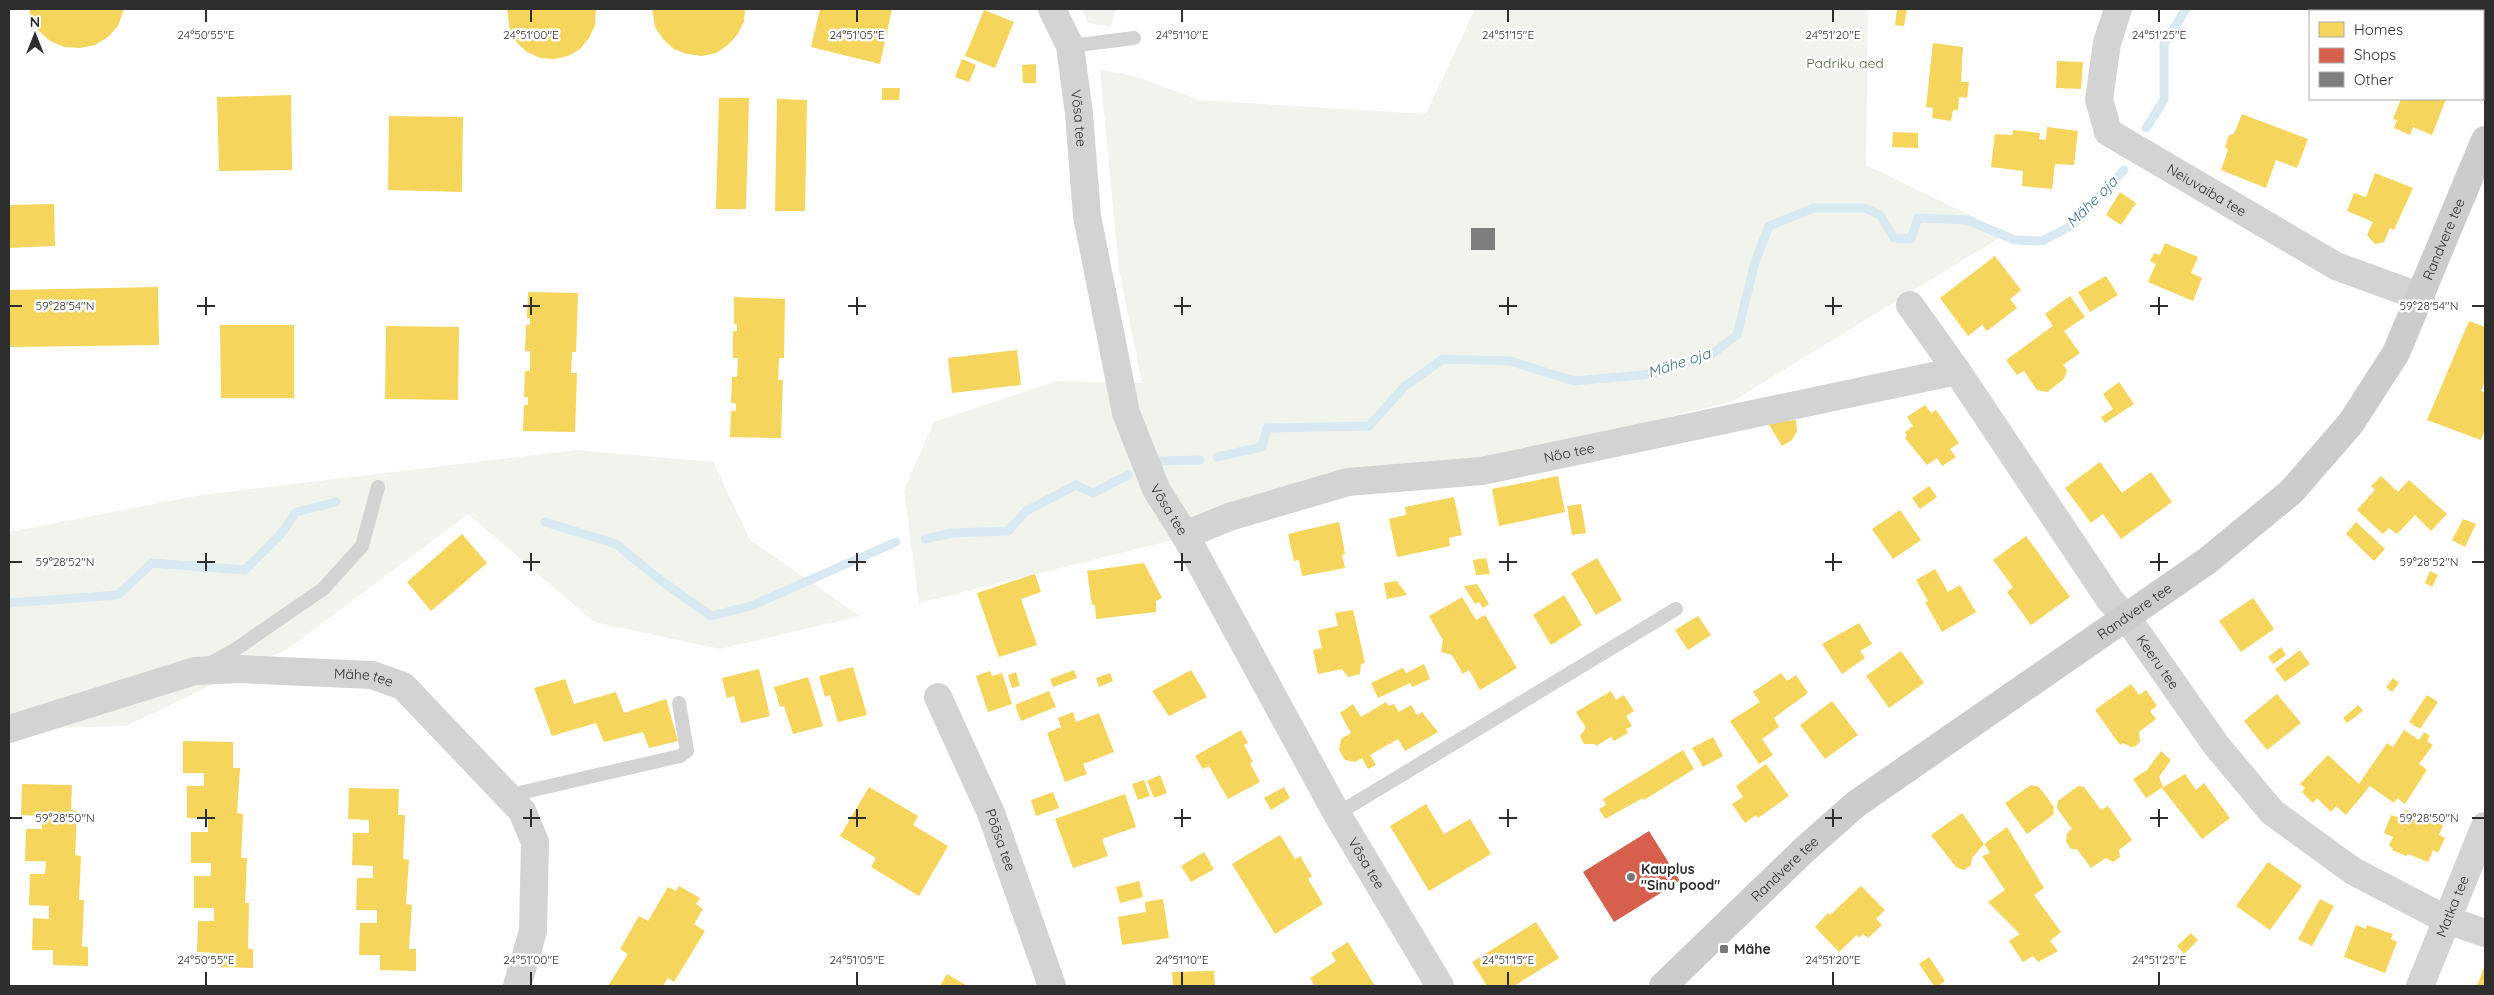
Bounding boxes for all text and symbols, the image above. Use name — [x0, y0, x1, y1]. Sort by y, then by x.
north arrow — [10, 10, 60, 60]
legend — [2309, 10, 2484, 100]
text: N — [30, 13, 40, 31]
text: Homes — [2354, 20, 2403, 39]
text: 24°50'55"E — [177, 27, 235, 42]
text: 24°51'00"E — [503, 27, 559, 42]
text: 24°51'05"E — [829, 27, 885, 42]
text: 24°51'10"E — [1155, 27, 1209, 42]
text: 24°51'15"E — [1482, 27, 1534, 42]
text: 24°51'20"E — [1805, 27, 1861, 42]
text: 24°51'25"E — [2132, 27, 2187, 42]
text: Shops — [2354, 45, 2396, 64]
park label: Padriku aed — [1806, 54, 1884, 72]
text: Other — [2354, 70, 2394, 89]
street label: Võsa tee — [1067, 89, 1091, 148]
street label: Neiuvaiba tee — [2164, 160, 2250, 220]
water label: Mähe oja — [2062, 171, 2122, 231]
street label: Randvere tee — [2418, 195, 2469, 283]
text: 59°28'54"N — [36, 298, 94, 313]
text: 59°28'54"N — [2400, 298, 2458, 313]
water label: Mähe oja — [1645, 343, 1713, 382]
street label: Nõo tee — [1542, 439, 1596, 467]
street label: Võsa tee — [1146, 481, 1192, 539]
text: 59°28'52"N — [35, 554, 95, 569]
text: 59°28'52"N — [2399, 554, 2459, 569]
street label: Randvere tee — [2094, 579, 2175, 643]
street label: Keeru tee — [2133, 631, 2183, 693]
street label: Mähe tee — [333, 664, 396, 691]
street label: Põõsa tee — [981, 806, 1020, 873]
text: 59°28'50"N — [35, 810, 95, 825]
text: 59°28'50"N — [2399, 810, 2459, 825]
street label: Randvere tee — [1747, 832, 1823, 905]
street label: Võsa tee — [1344, 834, 1389, 892]
place label: Kauplus "Sinu pood" — [1641, 860, 1720, 894]
marker: Kauplus "Sinu pood" — [1625, 871, 1637, 883]
street label: Matka tee — [2432, 873, 2473, 940]
place label: Mähe — [1734, 940, 1771, 958]
marker: Mähe — [1718, 943, 1730, 955]
text: 24°50'55"E — [177, 952, 235, 967]
text: 24°51'00"E — [503, 952, 559, 967]
text: 24°51'05"E — [829, 952, 885, 967]
text: 24°51'10"E — [1155, 952, 1209, 967]
text: 24°51'15"E — [1482, 952, 1534, 967]
text: 24°51'20"E — [1805, 952, 1861, 967]
text: 24°51'25"E — [2132, 952, 2187, 967]

